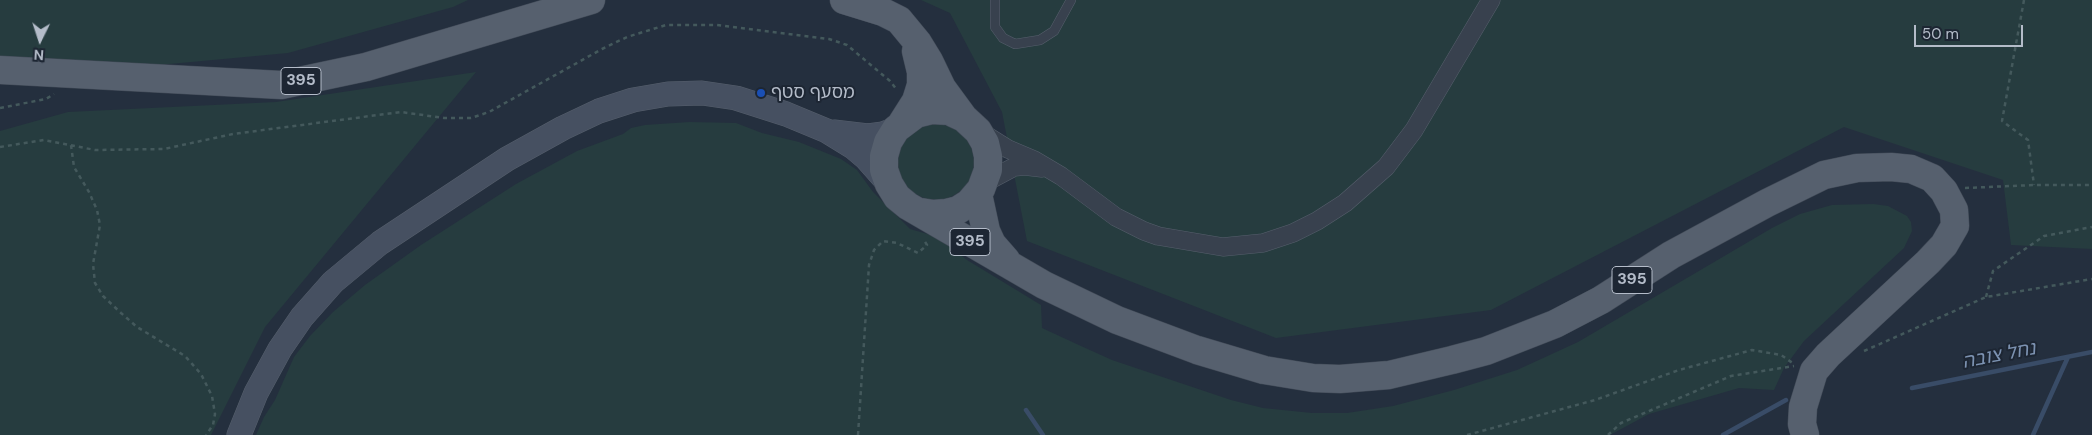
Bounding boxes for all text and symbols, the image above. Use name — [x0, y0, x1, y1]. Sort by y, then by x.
north arrow — [15, 15, 65, 65]
scale bar — [1917, 15, 2026, 47]
text: 50 m — [1922, 24, 1959, 44]
text: N — [33, 46, 45, 64]
road number: 395 — [281, 68, 321, 94]
place label: מסעף סטף — [771, 82, 855, 104]
marker: מסעף סטף — [755, 87, 767, 99]
road number: 395 — [950, 228, 990, 256]
road number: 395 — [1612, 266, 1652, 294]
water label: נחל צובה — [1960, 338, 2038, 374]

